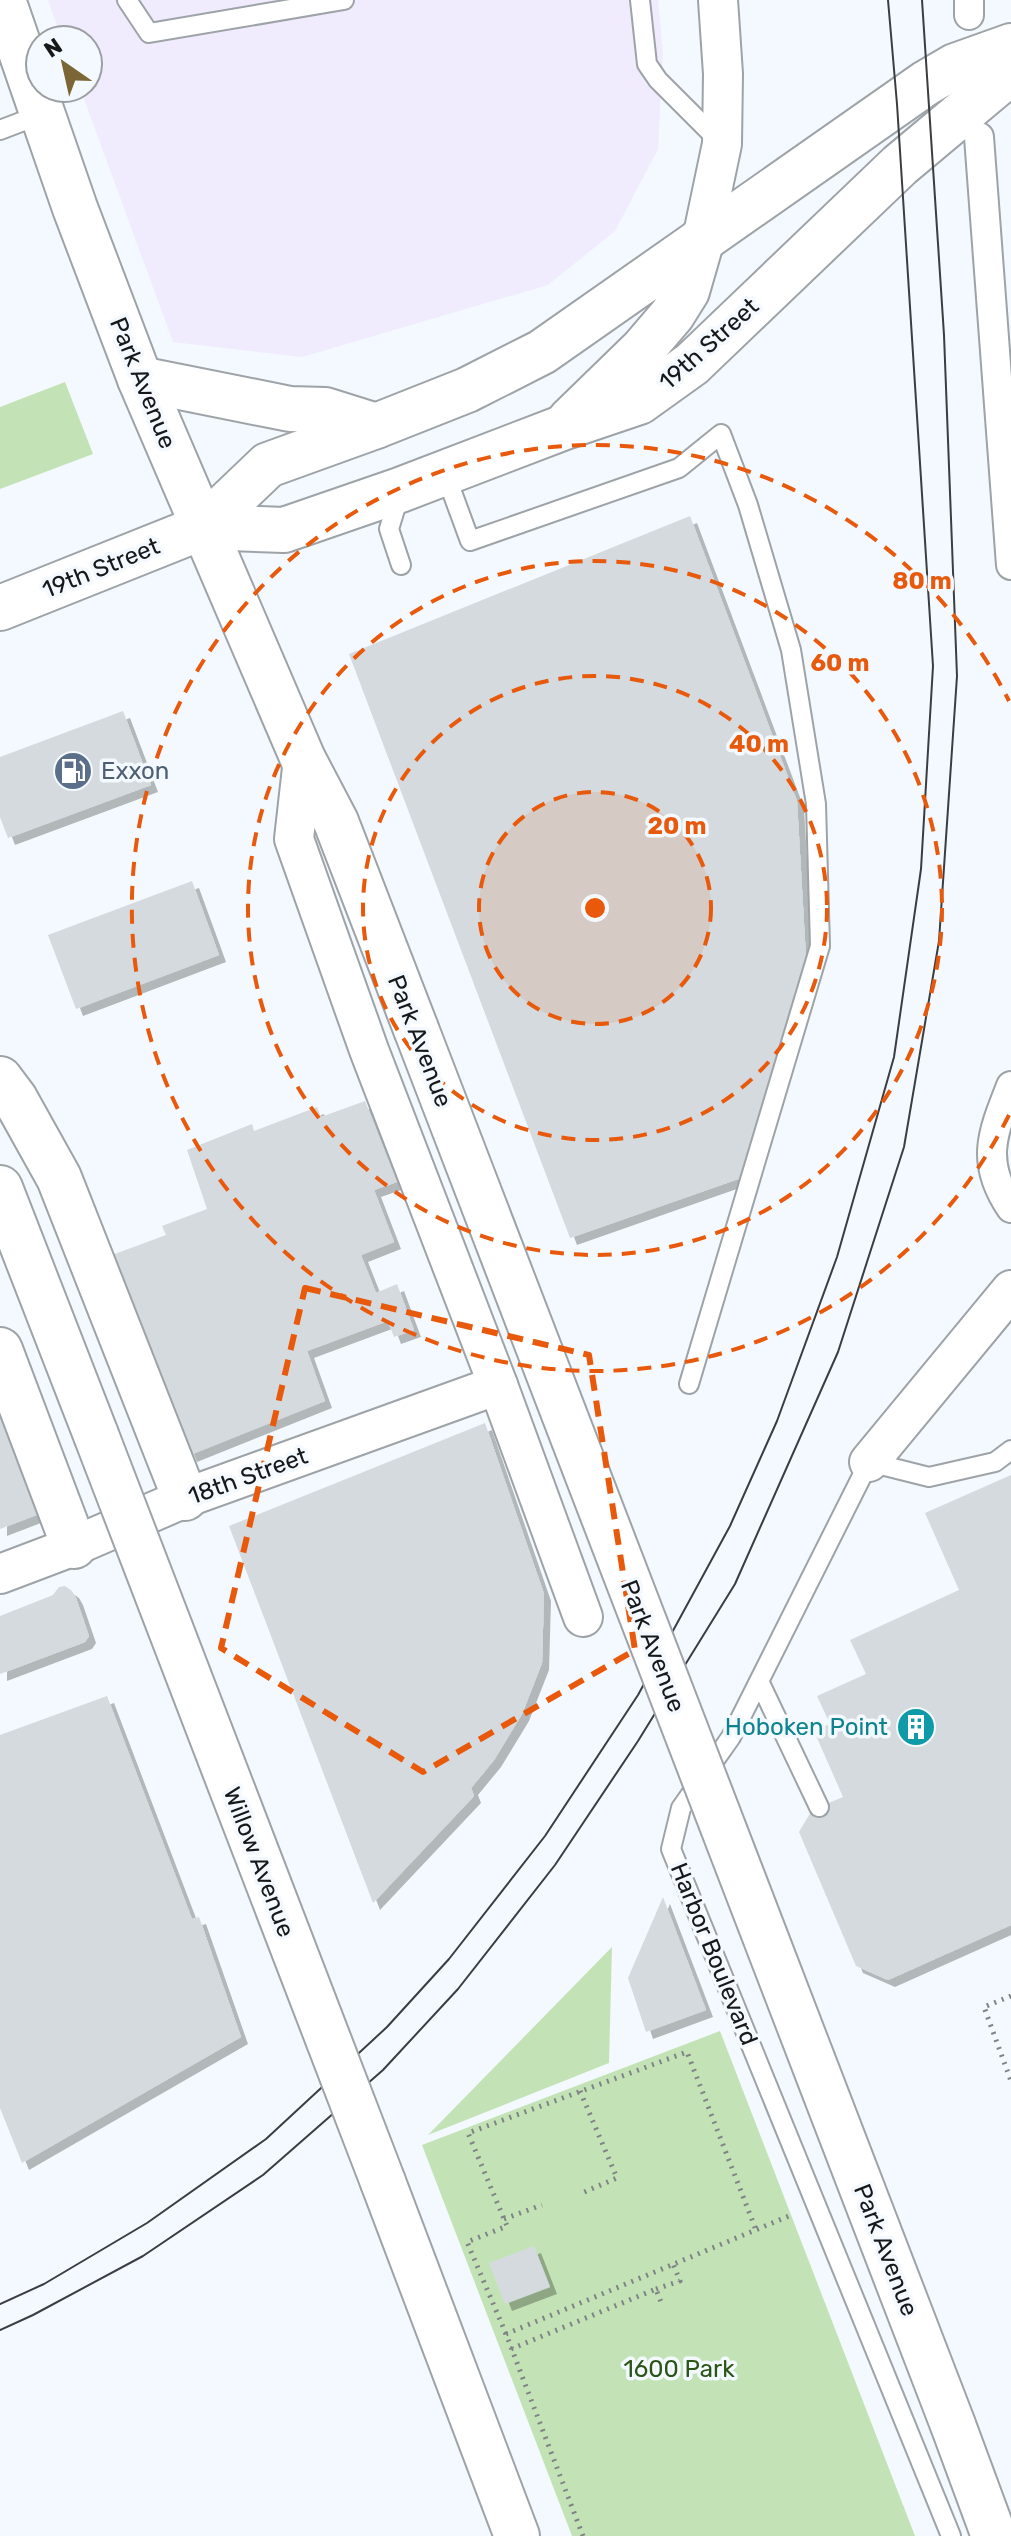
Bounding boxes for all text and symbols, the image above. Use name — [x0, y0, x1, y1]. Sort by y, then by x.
north arrow — [24, 24, 104, 104]
text: N — [39, 32, 67, 63]
street label: 19th Street — [654, 292, 764, 396]
street label: Park Avenue — [104, 313, 182, 453]
street label: 19th Street — [38, 532, 164, 604]
text: 80 m — [892, 567, 952, 595]
text: 60 m — [810, 649, 870, 677]
text: 40 m — [729, 730, 789, 758]
fuel station icon: Exxon — [52, 750, 94, 792]
place label: Exxon — [101, 757, 169, 785]
text: 20 m — [647, 812, 707, 840]
centre of rings — [581, 894, 609, 922]
street label: Park Avenue — [382, 971, 458, 1111]
street label: 18th Street — [185, 1442, 311, 1510]
street label: Park Avenue — [615, 1576, 691, 1716]
building icon: Hoboken Point — [895, 1706, 937, 1748]
place label: Hoboken Point — [725, 1713, 888, 1741]
street label: Willow Avenue — [218, 1783, 300, 1941]
street label: Harbor Boulevard — [665, 1859, 763, 2049]
street label: Park Avenue — [848, 2180, 924, 2320]
park label: 1600 Park — [623, 2355, 735, 2383]

